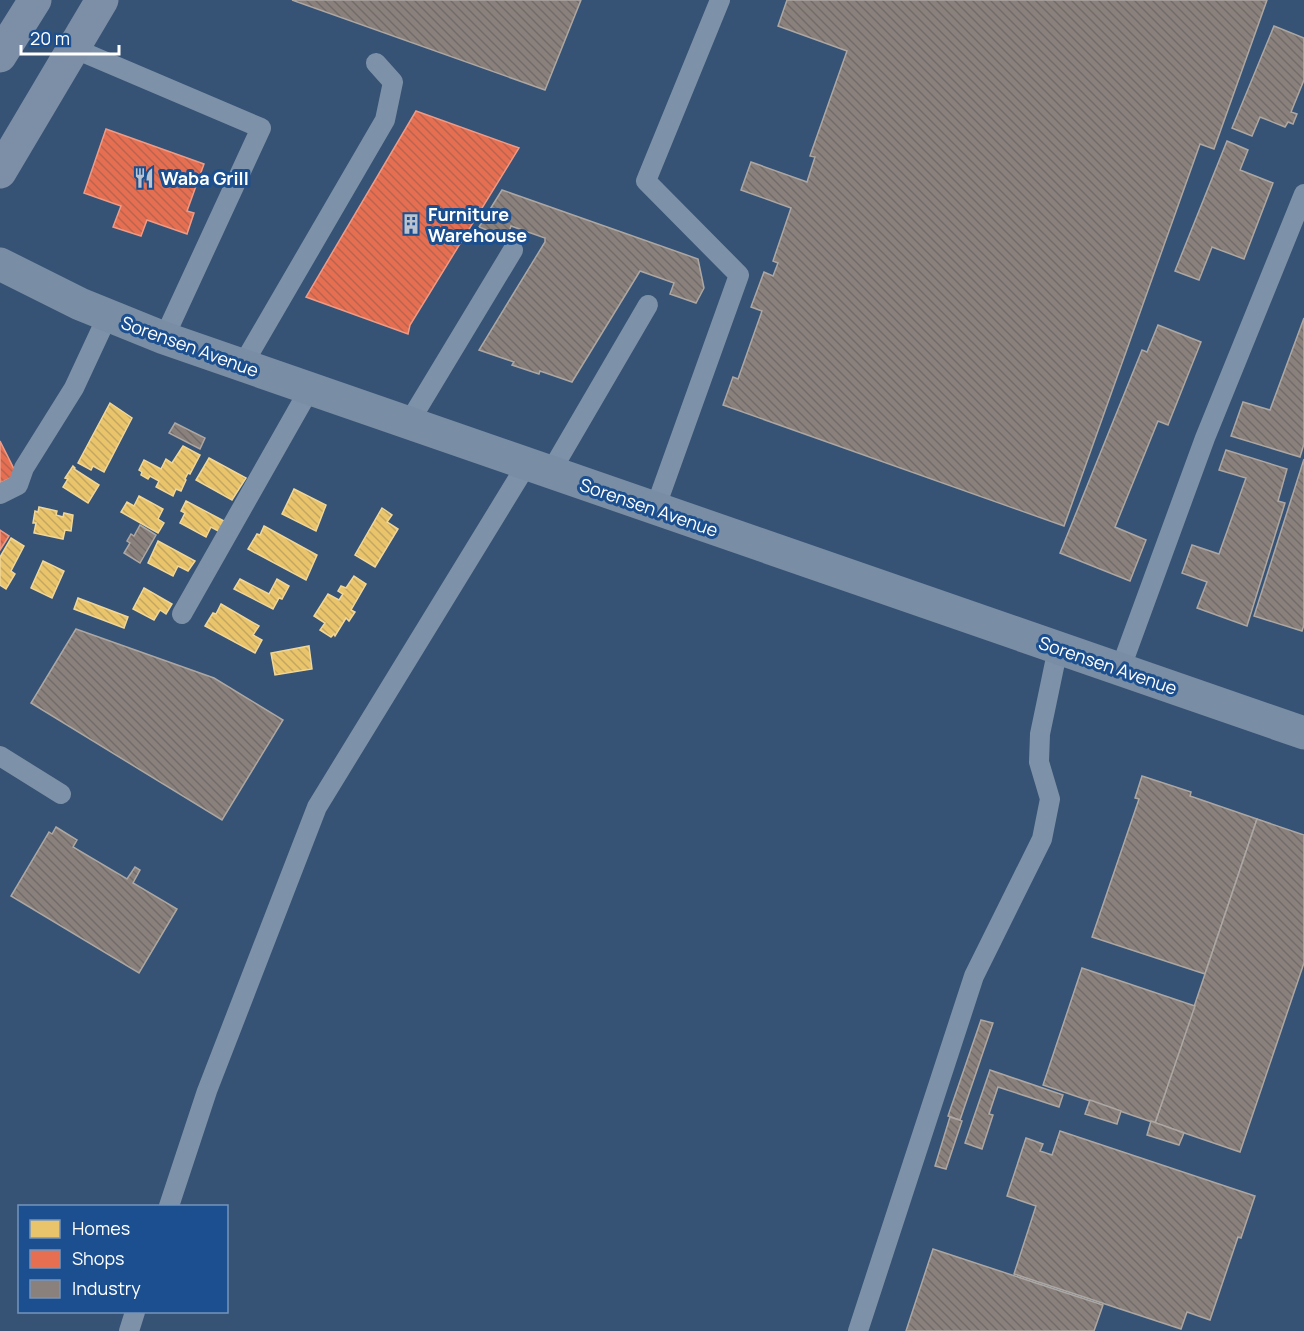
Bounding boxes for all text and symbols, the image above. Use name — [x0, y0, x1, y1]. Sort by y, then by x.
scale bar — [21, 18, 118, 56]
text: 20 m — [30, 26, 70, 50]
restaurant icon: Waba Grill — [132, 166, 156, 190]
place label: Waba Grill — [161, 166, 249, 190]
place label: Furniture Warehouse — [428, 202, 527, 247]
building icon: Furniture Warehouse — [399, 212, 423, 236]
street label: Sorensen Avenue — [118, 310, 262, 382]
street label: Sorensen Avenue — [577, 472, 721, 542]
street label: Sorensen Avenue — [1036, 630, 1180, 700]
legend — [18, 1205, 228, 1313]
text: Homes — [72, 1216, 130, 1240]
text: Shops — [72, 1246, 124, 1270]
text: Industry — [72, 1276, 141, 1300]

